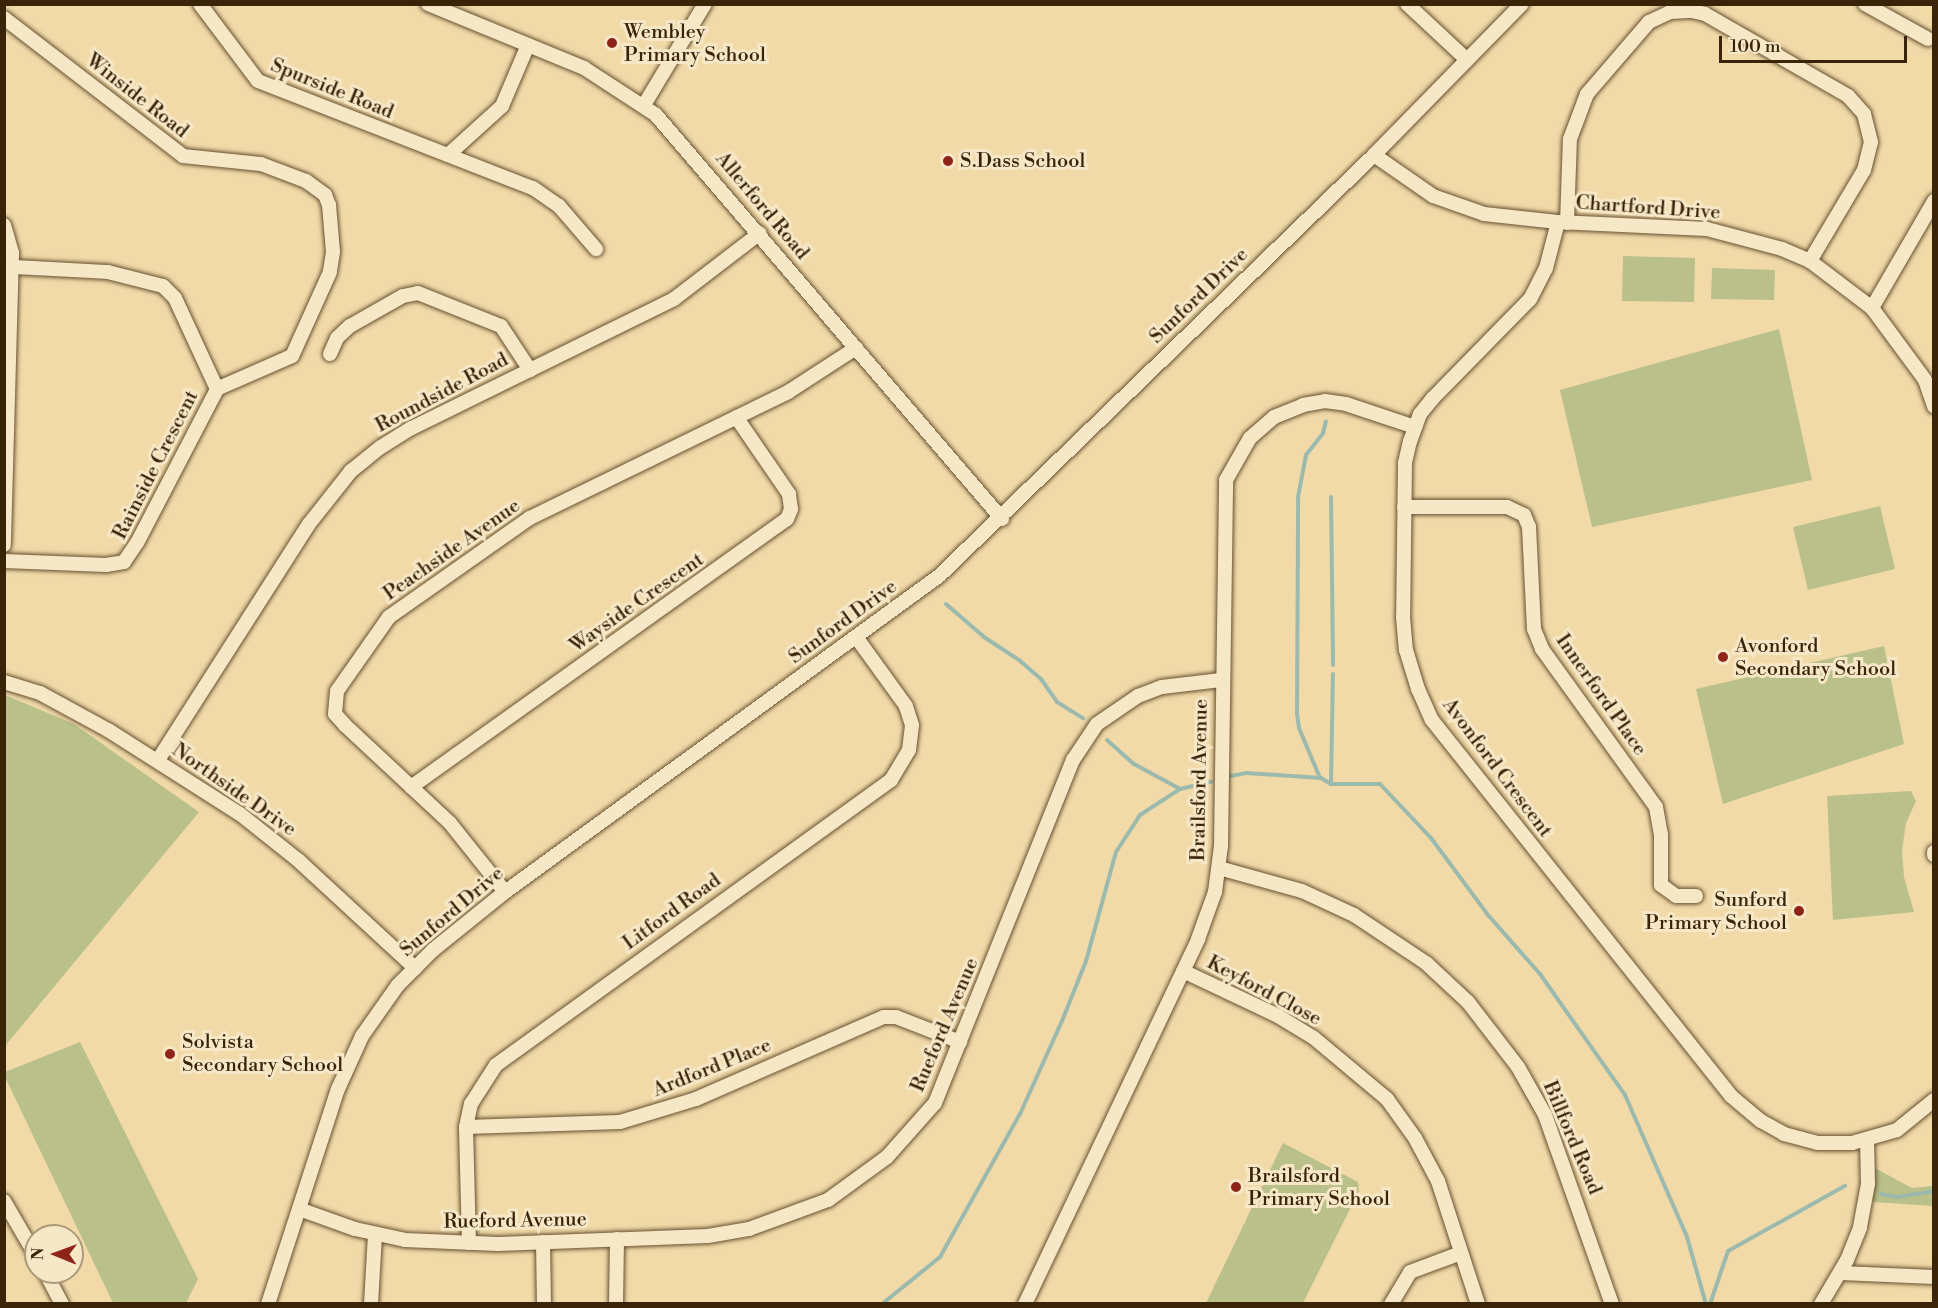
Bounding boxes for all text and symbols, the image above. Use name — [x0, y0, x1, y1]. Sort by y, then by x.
place label: Wembley Primary School — [624, 20, 766, 67]
scale bar — [1722, 24, 1910, 62]
text: 100 m — [1730, 35, 1781, 58]
marker: Wembley Primary School — [605, 36, 619, 50]
street label: Winside Road — [81, 49, 193, 143]
street label: Spurside Road — [267, 53, 397, 125]
street label: Allerford Road — [710, 147, 814, 265]
place label: S.Dass School — [960, 149, 1086, 173]
marker: S.Dass School — [941, 154, 955, 168]
street label: Chartford Drive — [1575, 191, 1721, 225]
street label: Sunford Drive — [1145, 243, 1253, 349]
street label: Roundside Road — [372, 348, 512, 438]
street label: Rainside Crescent — [108, 386, 204, 544]
street label: Peachside Avenue — [379, 494, 525, 606]
street label: Wayside Crescent — [566, 548, 708, 658]
street label: Sunford Drive — [784, 575, 902, 669]
street label: Innerford Place — [1550, 630, 1652, 760]
place label: Avonford Secondary School — [1735, 634, 1896, 681]
marker: Avonford Secondary School — [1716, 650, 1730, 664]
street label: Avonford Crescent — [1437, 694, 1557, 842]
street label: Brailsford Avenue — [1187, 699, 1213, 861]
street label: Northside Drive — [167, 738, 301, 842]
street label: Sunford Drive — [395, 862, 509, 962]
street label: Litford Road — [618, 868, 726, 956]
place label: Sunford Primary School — [1645, 888, 1787, 935]
marker: Sunford Primary School — [1792, 904, 1806, 918]
street label: Keyford Close — [1203, 951, 1325, 1031]
street label: Rueford Avenue — [906, 954, 984, 1096]
place label: Solvista Secondary School — [182, 1030, 343, 1077]
street label: Ardford Place — [649, 1033, 775, 1103]
marker: Solvista Secondary School — [163, 1047, 177, 1061]
street label: Billford Road — [1537, 1078, 1607, 1198]
place label: Brailsford Primary School — [1248, 1164, 1390, 1211]
marker: Brailsford Primary School — [1229, 1180, 1243, 1194]
street label: Rueford Avenue — [443, 1208, 587, 1234]
north arrow — [24, 1224, 84, 1284]
text: N — [28, 1247, 48, 1260]

